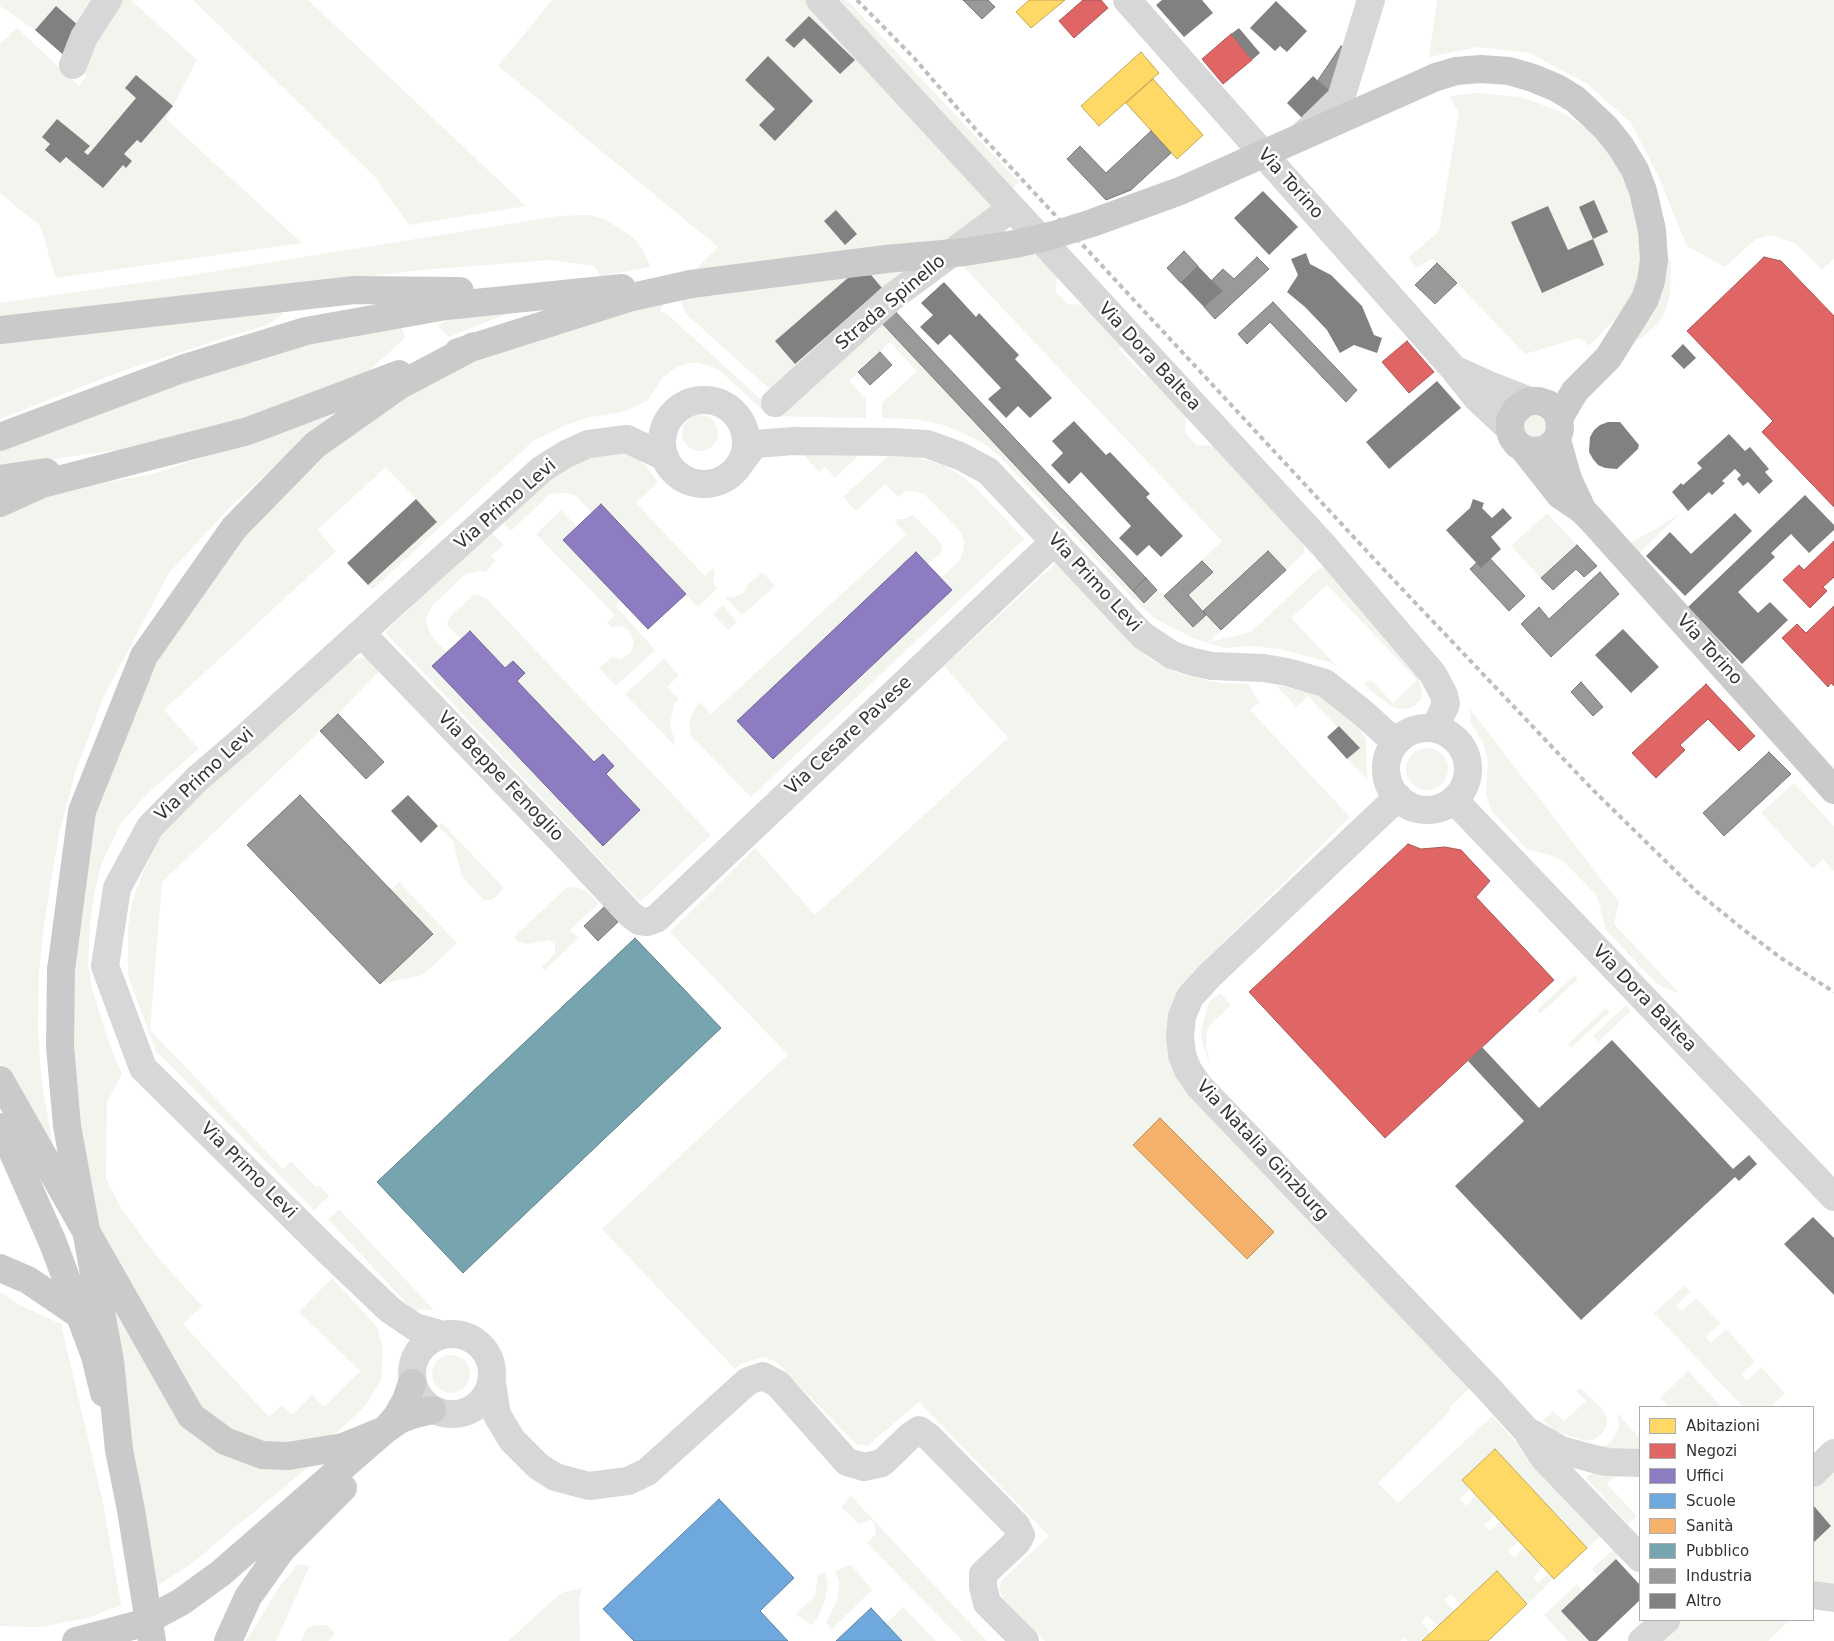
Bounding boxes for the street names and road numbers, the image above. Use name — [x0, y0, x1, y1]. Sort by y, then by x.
street label: Via Torino — [1253, 144, 1327, 224]
street label: Strada Spinello — [832, 251, 950, 355]
street label: Via Dora Baltea — [1093, 298, 1205, 416]
street label: Via Primo Levi — [451, 455, 561, 555]
street label: Via Primo Levi — [1043, 529, 1145, 637]
street label: Via Torino — [1672, 610, 1746, 690]
street label: Via Cesare Pavese — [781, 672, 917, 800]
street label: Via Beppe Fenoglio — [432, 708, 568, 846]
street label: Via Primo Levi — [151, 724, 259, 826]
street label: Via Dora Baltea — [1588, 941, 1700, 1057]
street label: Via Natalia Ginzburg — [1191, 1076, 1333, 1226]
street label: Via Primo Levi — [195, 1118, 301, 1224]

